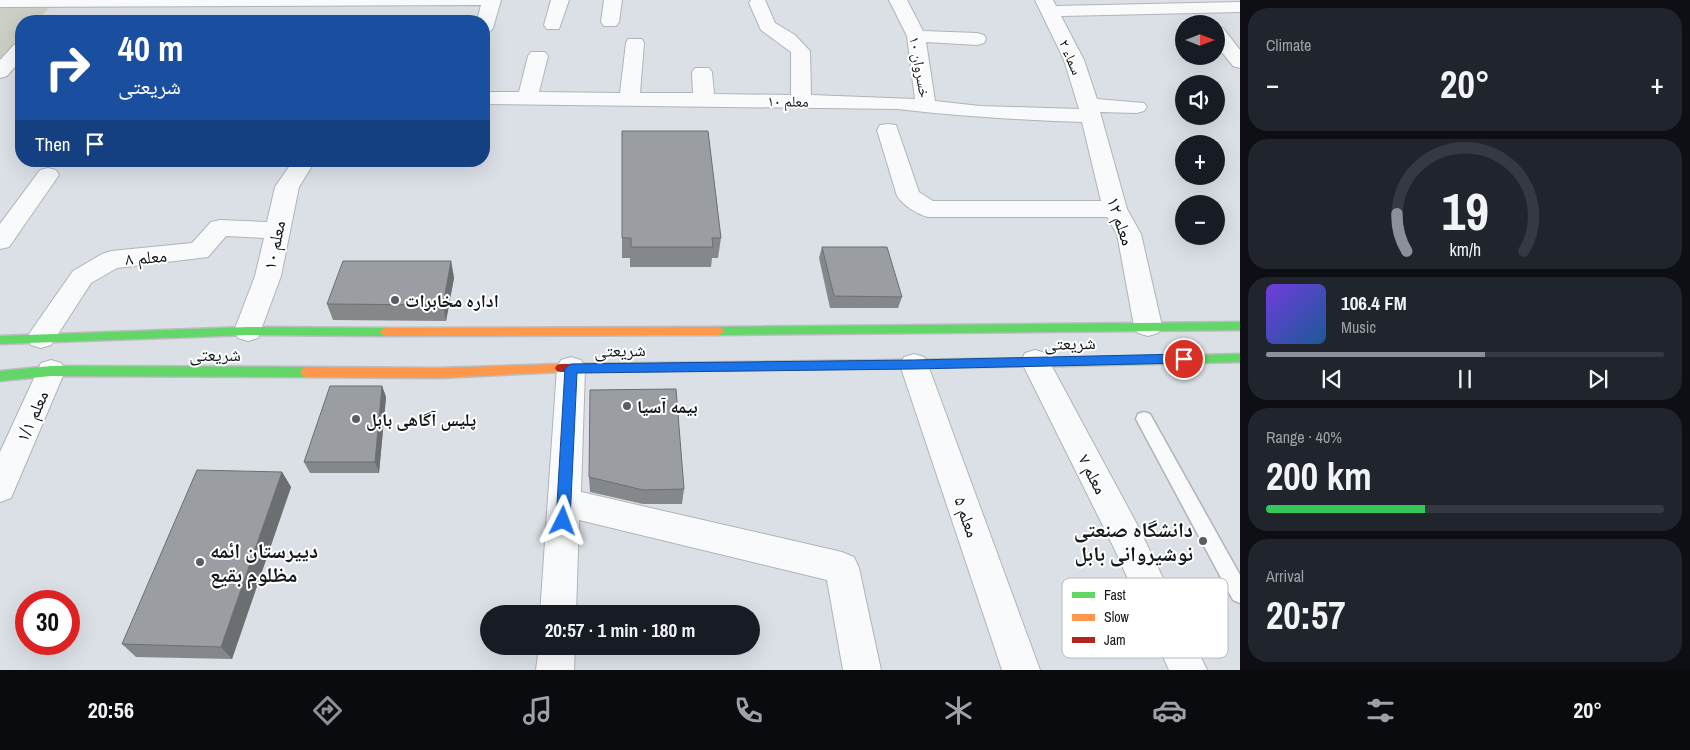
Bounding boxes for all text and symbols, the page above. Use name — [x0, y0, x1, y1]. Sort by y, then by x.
north arrow — [1175, 15, 1225, 65]
map controls — [1175, 15, 1225, 245]
text: 40 m — [118, 25, 183, 72]
text: Climate — [1266, 34, 1311, 56]
icon: right — [35, 35, 100, 100]
street label: خسروان ۱۰ — [904, 35, 936, 100]
street label: سماء ۲ — [1054, 36, 1088, 78]
text: 20° — [1440, 59, 1490, 110]
text: − — [1266, 65, 1279, 103]
text: + — [1651, 65, 1664, 103]
text: شریعتی — [118, 71, 181, 101]
button: sound — [1175, 75, 1225, 125]
street label: معلم ۱۰ — [767, 90, 809, 112]
icon: arrive — [81, 130, 109, 158]
text: Then — [35, 131, 71, 157]
button: + — [1175, 135, 1225, 185]
text: 19 — [1441, 176, 1489, 246]
street label: معلم ۱۲ — [1101, 193, 1141, 249]
button: − — [1175, 195, 1225, 245]
street label: معلم ۱۰ — [257, 218, 291, 272]
text: km/h — [1449, 238, 1481, 262]
street label: معلم ۸ — [124, 243, 168, 271]
place label: اداره مخابرات — [405, 288, 499, 313]
text: 106.4 FM — [1341, 290, 1407, 316]
marker: اداره مخابرات — [389, 294, 401, 306]
text: Music — [1341, 316, 1376, 338]
street label: شریعتی — [1044, 330, 1096, 356]
street label: شریعتی — [594, 337, 646, 363]
pin — [1163, 338, 1205, 380]
street label: شریعتی — [189, 342, 241, 367]
icon: arrive — [1170, 345, 1198, 373]
icon: previous — [1318, 365, 1346, 393]
icon: pause — [1451, 365, 1479, 393]
icon: next — [1584, 365, 1612, 393]
street label: معلم ۱/۱ — [10, 386, 54, 446]
place label: بیمه آسیا — [637, 394, 698, 419]
marker: بیمه آسیا — [621, 400, 633, 412]
place label: پلیس آگاهی بابل — [366, 407, 476, 432]
marker: پلیس آگاهی بابل — [350, 413, 362, 425]
text: Range · 40% — [1266, 426, 1342, 448]
street label: معلم ۷ — [1072, 450, 1114, 498]
text: 200 km — [1266, 451, 1372, 502]
street label: معلم ۵ — [948, 493, 986, 541]
position arrow — [536, 494, 588, 546]
place label: دانشگاه صنعتی نوشیروانی بابل — [1074, 515, 1193, 568]
marker: دانشگاه صنعتی نوشیروانی بابل — [1197, 535, 1209, 547]
place label: دییرستان ائمه مظلوم بقیع — [210, 536, 318, 589]
marker: دییرستان ائمه مظلوم بقیع — [194, 556, 206, 568]
text: Arrival — [1266, 565, 1304, 587]
legend — [1062, 578, 1228, 658]
text: Fast — [1104, 586, 1126, 604]
speed limit sign: 30 — [15, 590, 80, 655]
text: 20:57 — [1266, 590, 1346, 641]
text: Slow — [1104, 608, 1130, 626]
text: 20:57 · 1 min · 180 m — [545, 617, 695, 643]
text: Jam — [1104, 631, 1126, 649]
icon: directions — [310, 693, 345, 728]
icon: music — [520, 693, 555, 728]
icon: phone — [731, 693, 766, 728]
icon: climate — [941, 693, 976, 728]
icon: car — [1152, 693, 1187, 728]
icon: filters — [1363, 693, 1398, 728]
text: 20:56 — [88, 695, 134, 725]
text: 20° — [1573, 695, 1602, 725]

